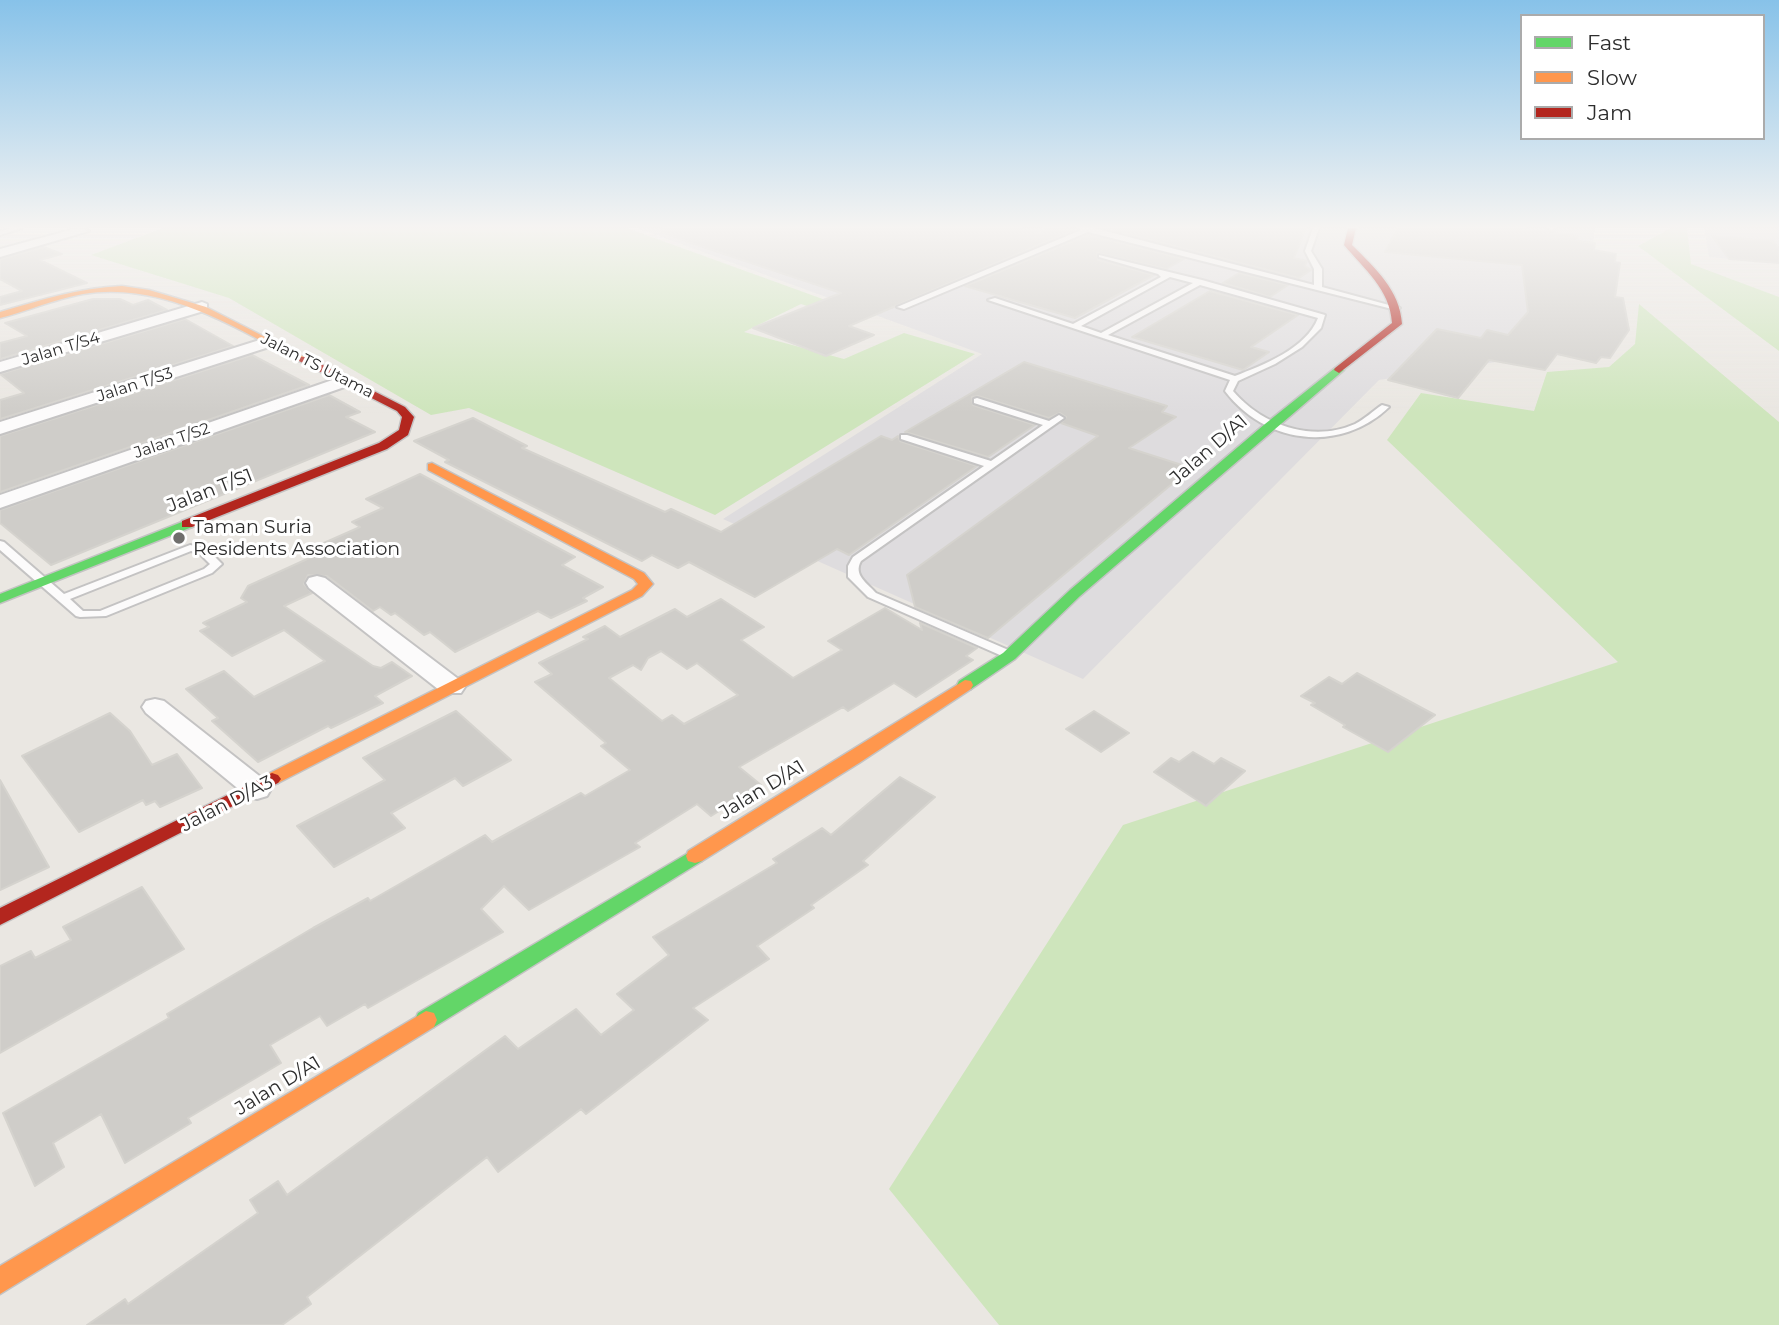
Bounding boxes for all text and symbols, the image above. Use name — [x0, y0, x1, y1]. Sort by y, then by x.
legend — [1520, 14, 1765, 140]
text: Fast — [1587, 30, 1631, 55]
text: Slow — [1587, 65, 1637, 90]
text: Jam — [1587, 100, 1632, 125]
street label: Jalan T/S4 — [20, 328, 102, 370]
street label: Jalan TS Utama — [257, 329, 377, 403]
street label: Jalan T/S3 — [95, 364, 175, 406]
street label: Jalan D/A1 — [1165, 410, 1253, 490]
street label: Jalan T/S2 — [132, 419, 212, 463]
street label: Jalan T/S1 — [164, 464, 256, 518]
place label: Taman Suria Residents Association — [193, 516, 400, 560]
marker: Taman Suria Residents Association — [171, 530, 187, 546]
street label: Jalan D/A1 — [715, 756, 809, 824]
street label: Jalan D/A3 — [177, 771, 277, 837]
street label: Jalan D/A1 — [231, 1052, 325, 1120]

